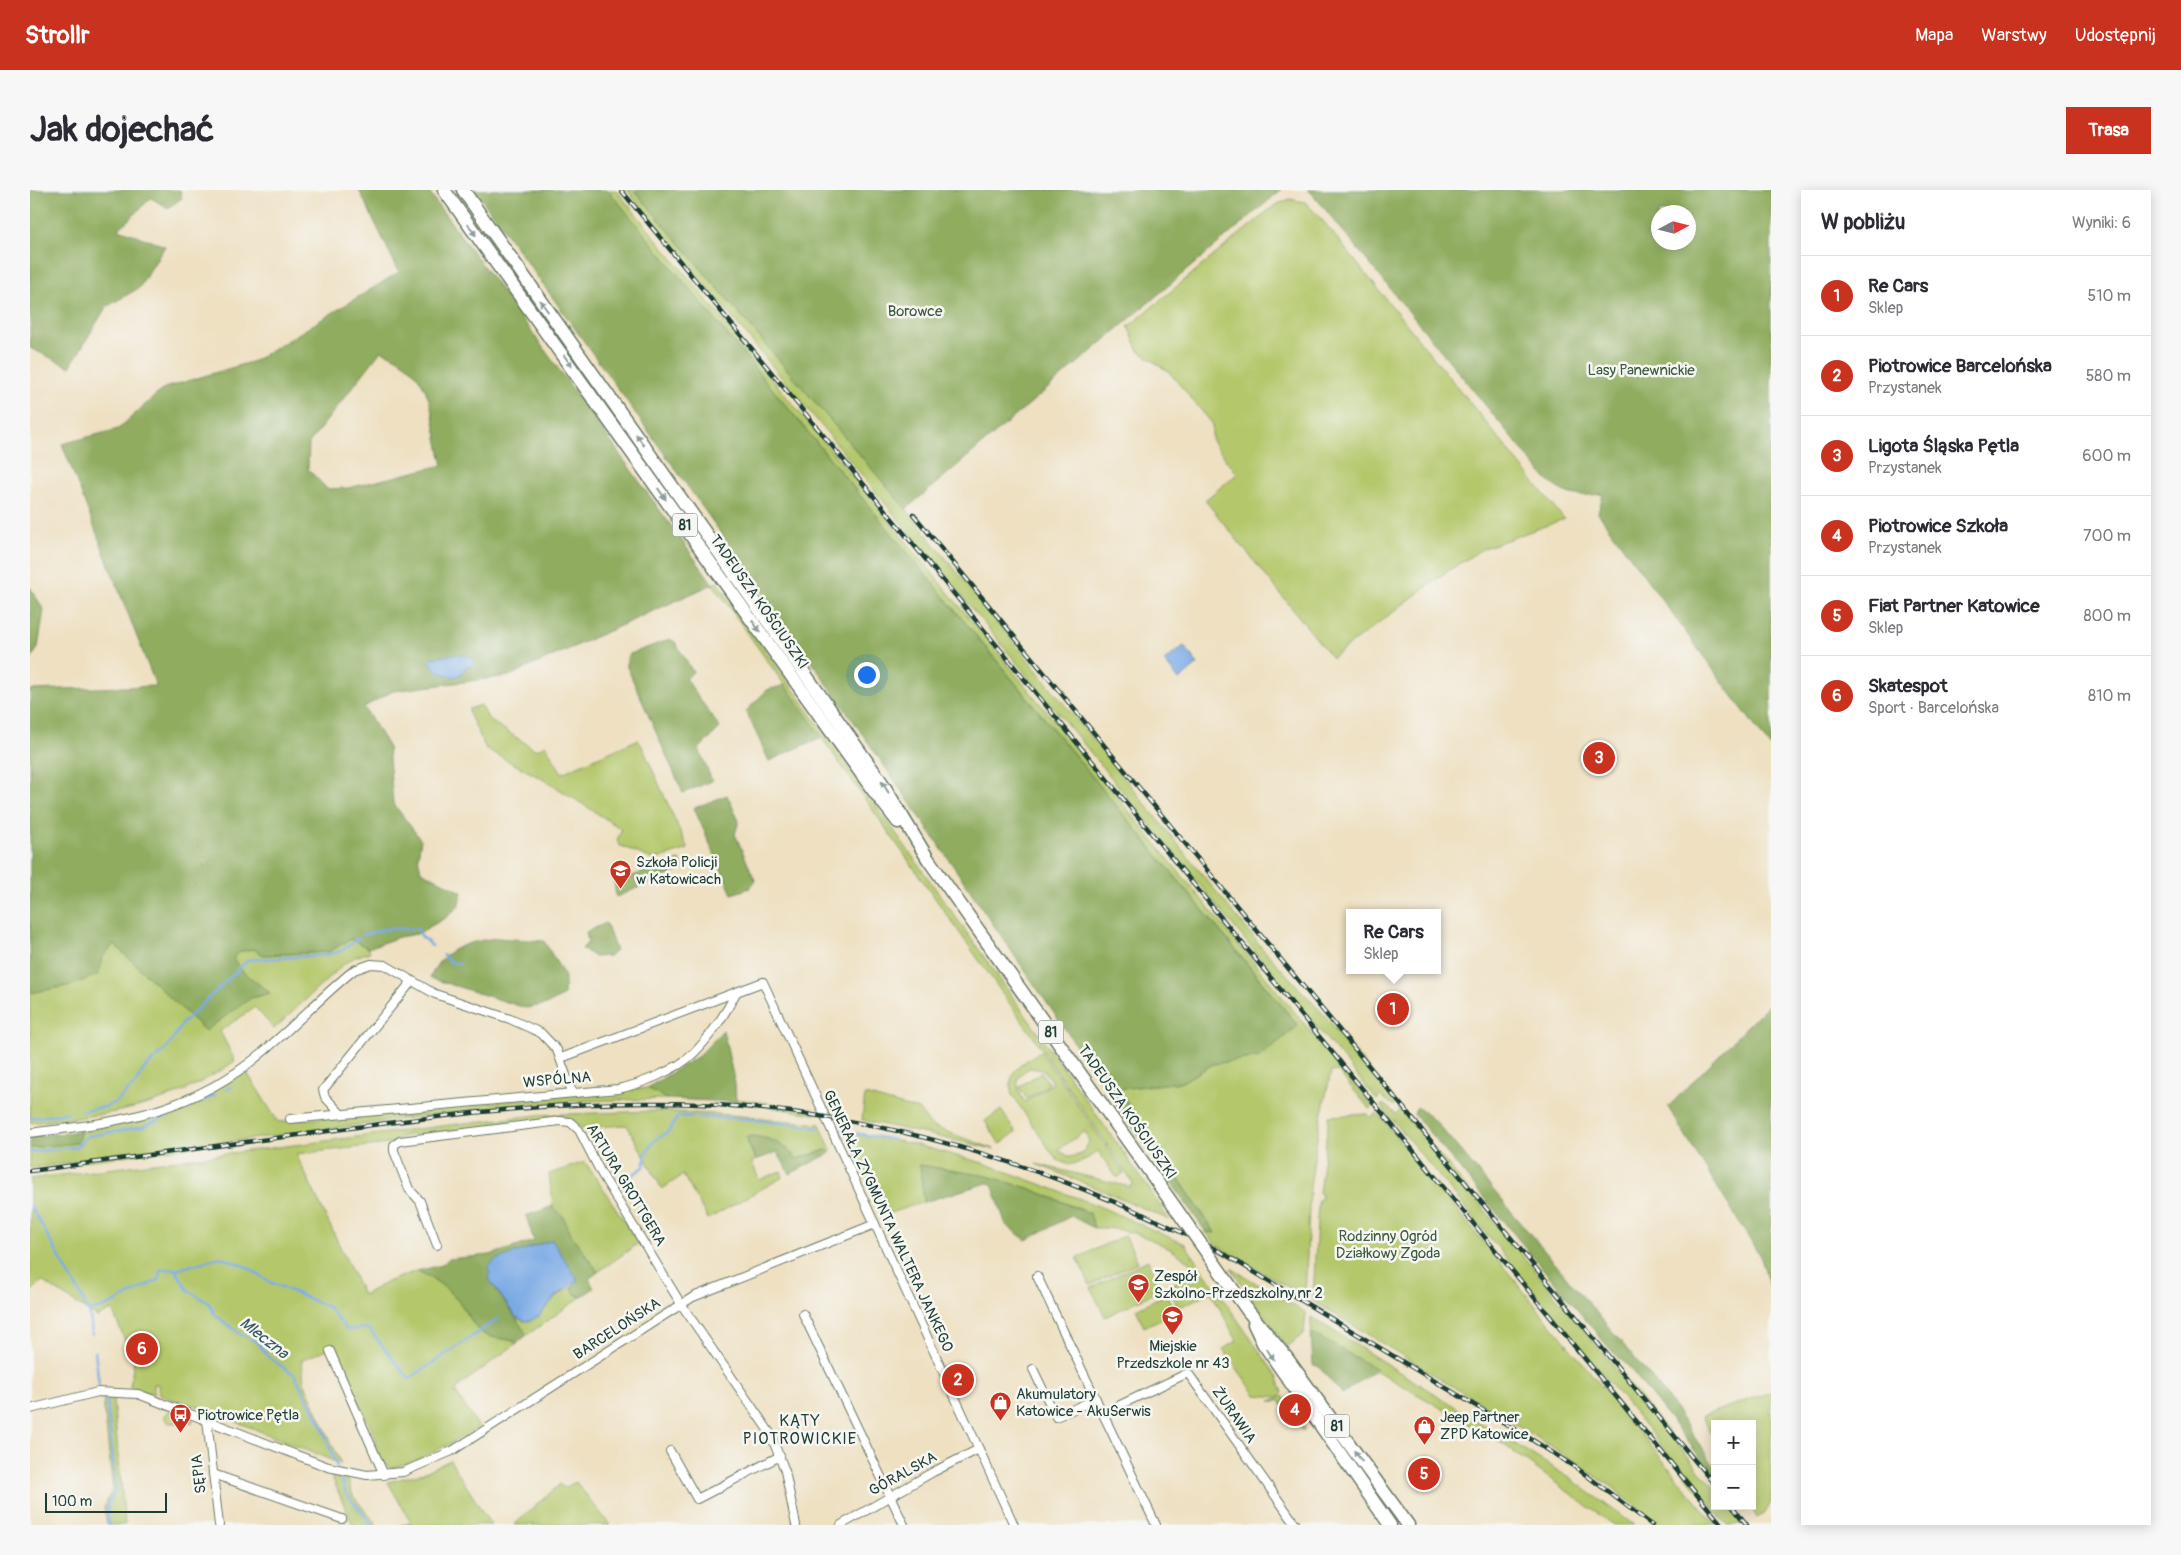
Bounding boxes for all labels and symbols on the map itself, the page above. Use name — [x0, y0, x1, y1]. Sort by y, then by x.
north arrow — [1651, 205, 1696, 250]
one-way arrow — [467, 223, 477, 237]
one-way arrow — [539, 300, 550, 313]
park label: Borowce — [888, 302, 943, 321]
one-way arrow — [563, 354, 573, 368]
park label: Lasy Panewnickie — [1587, 361, 1695, 380]
one-way arrow — [634, 434, 645, 447]
one-way arrow — [657, 487, 667, 500]
road number: 81 — [672, 514, 698, 536]
street label: TADEUSZA KOŚCIUSZKI — [705, 531, 813, 673]
one-way arrow — [751, 619, 761, 633]
your location — [854, 662, 880, 688]
pin: 3 — [1583, 739, 1615, 777]
one-way arrow — [880, 781, 889, 794]
place label: Szkoła Policji w Katowicach — [636, 853, 721, 889]
school or university icon: Szkoła Policji w Katowicach — [608, 859, 632, 890]
pin: 1 — [1377, 990, 1409, 1028]
road number: 81 — [1038, 1020, 1064, 1044]
street label: TADEUSZA KOŚCIUSZKI — [1073, 1041, 1181, 1183]
street label: WSPÓLNA — [522, 1068, 592, 1092]
street label: GENERAŁA ZYGMUNTA WALTERA JANKEGO — [819, 1087, 957, 1355]
street label: ARTURA GROTTGERA — [582, 1120, 670, 1250]
park label: Rodzinny Ogród Działkowy Zgoda — [1336, 1227, 1440, 1263]
place label: Zespół Szkolno-Przedszkolny nr 2 — [1154, 1267, 1323, 1303]
school or university icon: Zespół Szkolno-Przedszkolny nr 2 — [1126, 1273, 1150, 1304]
street label: BARCELOŃSKA — [570, 1294, 664, 1364]
school or university icon: Miejskie Przedszkole nr 43 — [1161, 1305, 1185, 1336]
water label: Mleczna — [236, 1313, 294, 1364]
pin: 6 — [126, 1330, 158, 1368]
place label: Miejskie Przedszkole nr 43 — [1116, 1337, 1230, 1373]
one-way arrow — [1265, 1347, 1275, 1361]
pin: 2 — [942, 1361, 974, 1399]
street label: ŻURAWIA — [1208, 1383, 1261, 1447]
place label: Akumulatory Katowice - AkuSerwis — [1016, 1385, 1151, 1421]
shop icon: Akumulatory Katowice - AkuSerwis — [988, 1391, 1012, 1422]
pin: 4 — [1279, 1391, 1311, 1429]
bus stop icon: Piotrowice Pętla — [169, 1403, 193, 1434]
place label: Piotrowice Pętla — [197, 1406, 299, 1425]
place label: Jeep Partner ZPD Katowice — [1440, 1408, 1529, 1444]
district label: KĄTY PIOTROWICKIE — [743, 1411, 857, 1449]
road number: 81 — [1324, 1414, 1350, 1438]
shop icon: Jeep Partner ZPD Katowice — [1412, 1414, 1436, 1445]
street label: GÓRALSKA — [866, 1448, 940, 1500]
one-way arrow — [1353, 1449, 1363, 1462]
street label: SĘPIA — [187, 1453, 211, 1495]
pin: 5 — [1408, 1455, 1440, 1493]
scale bar — [45, 1490, 168, 1513]

